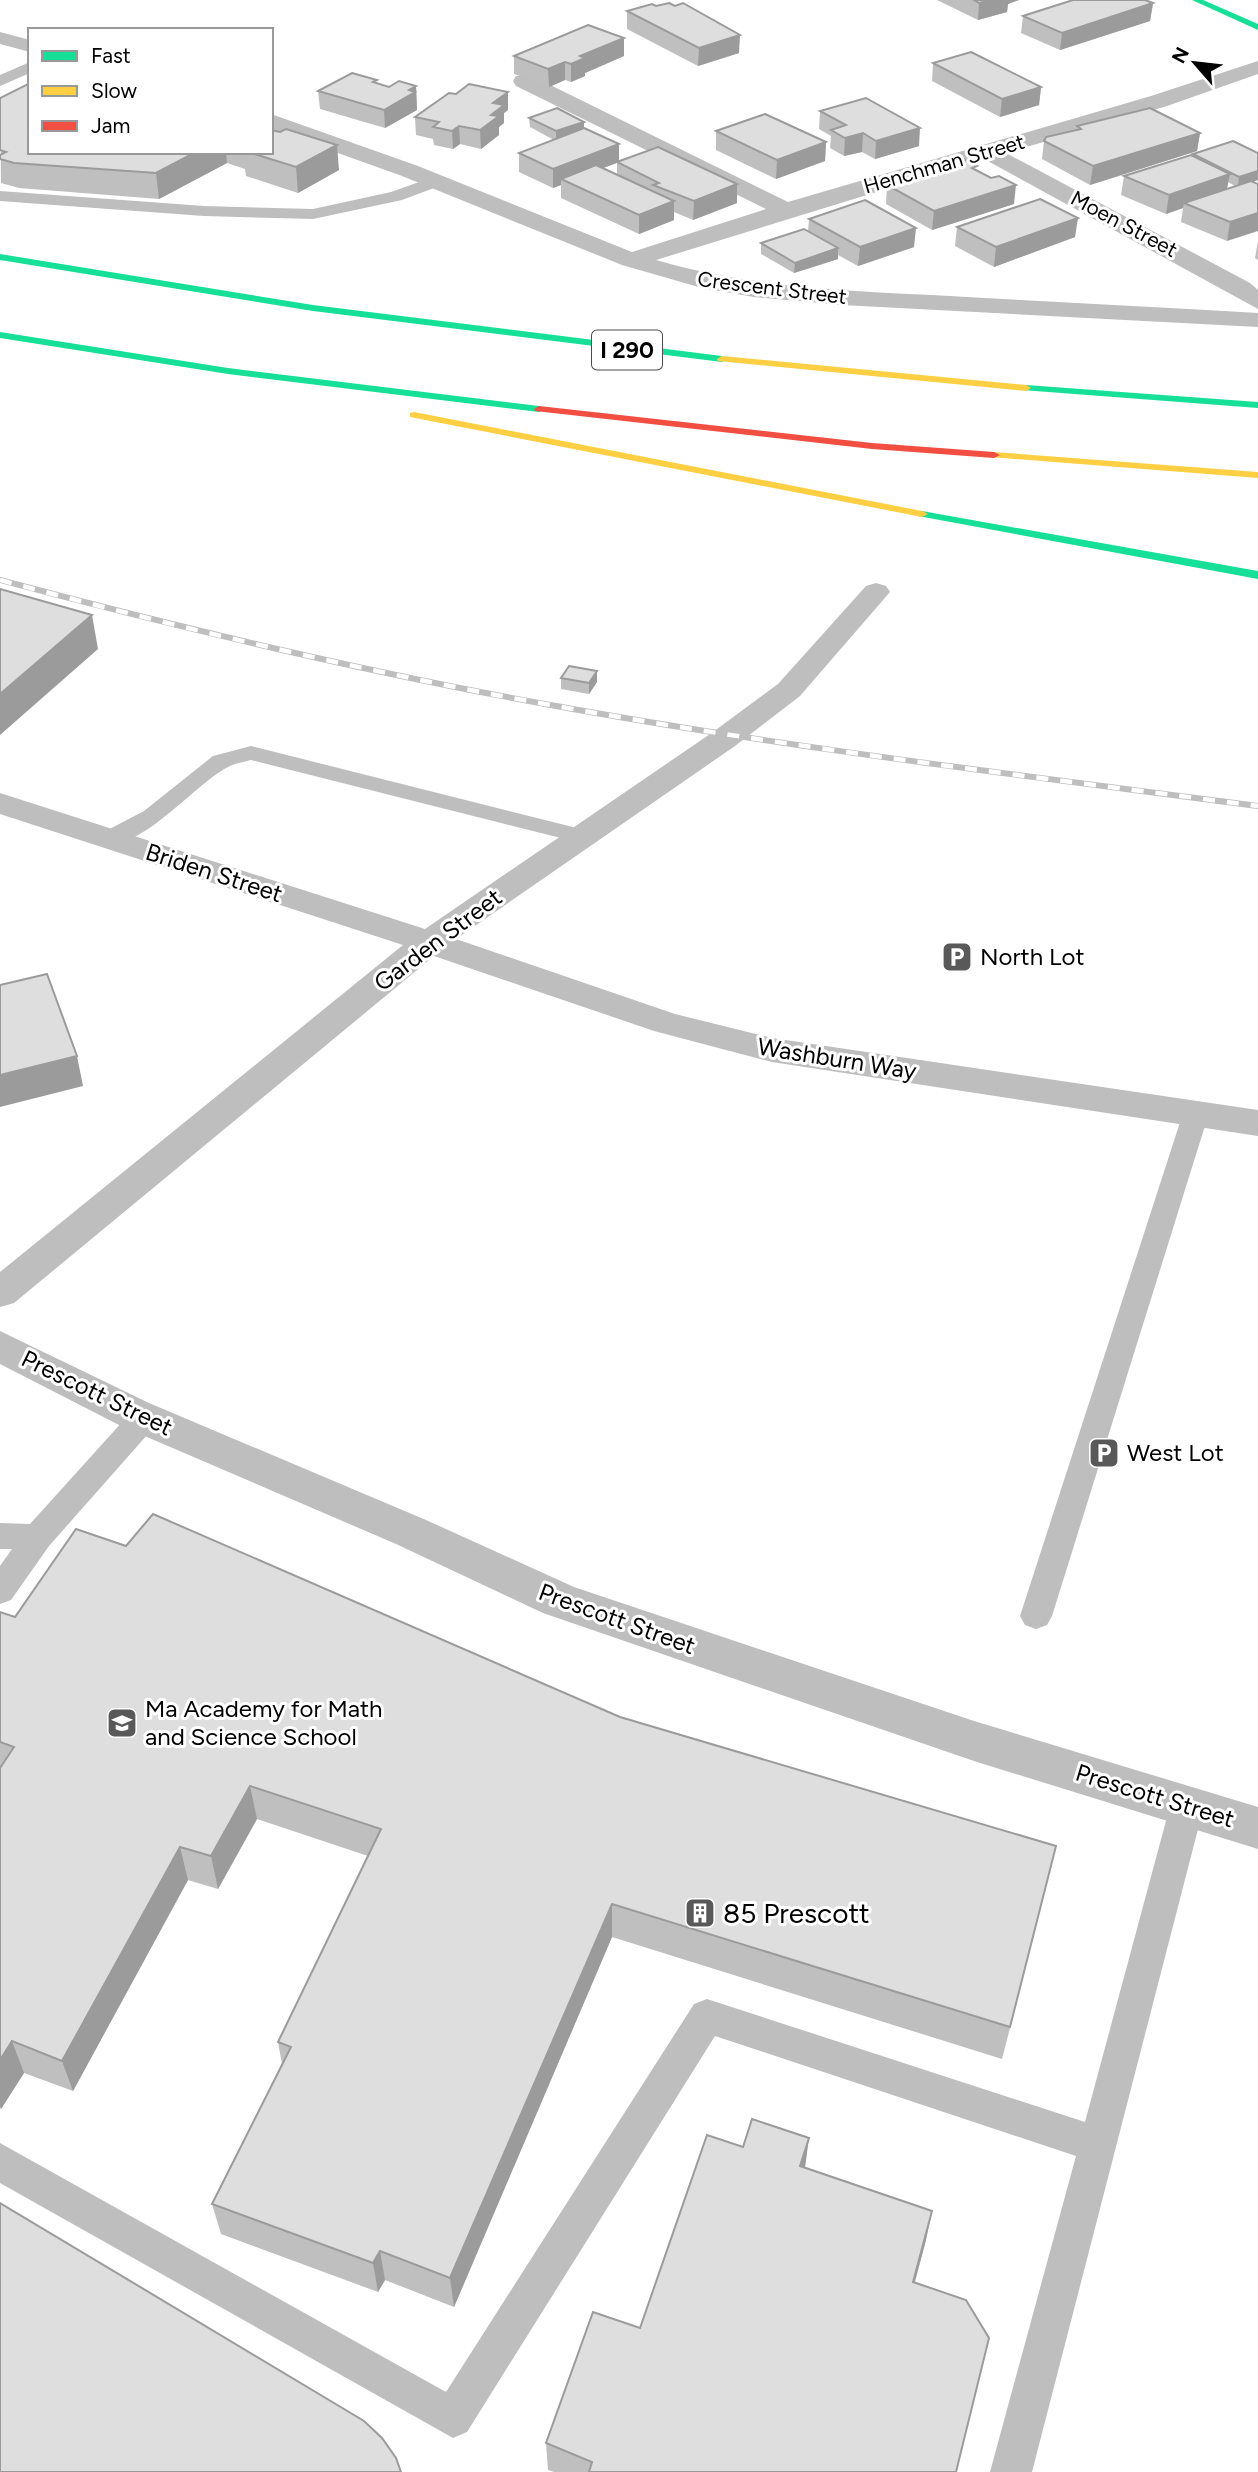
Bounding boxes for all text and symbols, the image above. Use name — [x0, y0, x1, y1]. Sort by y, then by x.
legend — [28, 28, 273, 154]
north arrow — [1160, 28, 1230, 98]
text: Fast — [91, 43, 131, 68]
text: N — [1167, 43, 1194, 67]
text: Slow — [91, 78, 137, 103]
text: Jam — [91, 113, 130, 138]
street label: Henchman Street — [860, 129, 1027, 198]
street label: Moen Street — [1067, 185, 1182, 262]
street label: Crescent Street — [696, 266, 848, 309]
road number: I 290 — [592, 330, 662, 370]
street label: Briden Street — [142, 837, 286, 908]
street label: Garden Street — [368, 882, 507, 997]
parking icon: North Lot — [940, 940, 974, 974]
place label: North Lot — [980, 942, 1084, 971]
street label: Washburn Way — [756, 1032, 919, 1085]
street label: Prescott Street — [17, 1343, 177, 1442]
parking icon: West Lot — [1087, 1436, 1121, 1470]
place label: West Lot — [1127, 1438, 1224, 1467]
street label: Prescott Street — [535, 1577, 699, 1660]
place label: Ma Academy for Math and Science School — [145, 1694, 383, 1751]
school or university icon: Ma Academy for Math and Science School — [105, 1706, 139, 1740]
street label: Prescott Street — [1072, 1758, 1238, 1833]
building icon: 85 Prescott — [683, 1896, 717, 1930]
place label: 85 Prescott — [723, 1896, 870, 1930]

